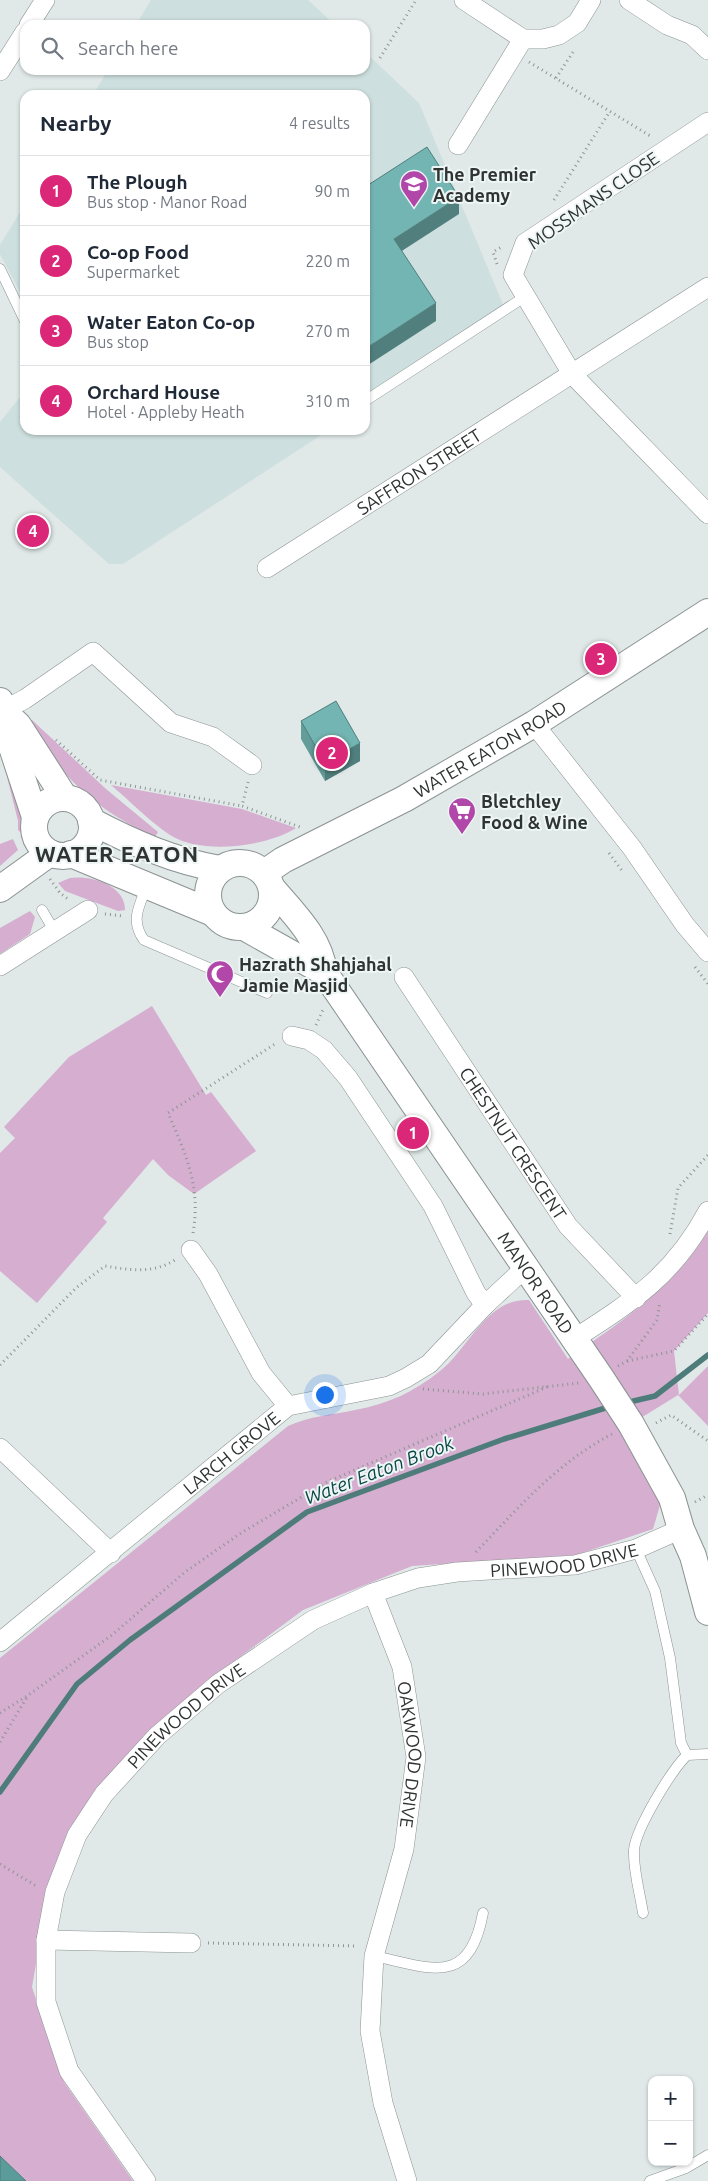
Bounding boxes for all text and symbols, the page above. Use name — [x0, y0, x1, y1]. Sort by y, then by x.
search box — [20, 20, 370, 75]
icon: search — [38, 34, 66, 62]
text: Search here — [78, 37, 178, 59]
text: Nearby — [40, 111, 111, 135]
text: 4 results — [289, 114, 350, 132]
street label: MOSSMANS CLOSE — [524, 147, 662, 253]
place label: The Premier Academy — [433, 164, 537, 205]
school or university icon: The Premier Academy — [399, 169, 429, 208]
text: The Plough — [87, 171, 188, 193]
text: 1 — [51, 182, 61, 200]
text: 90 m — [314, 182, 350, 200]
text: Bus stop · Manor Road — [87, 193, 247, 211]
text: Co-op Food — [87, 241, 189, 263]
text: 2 — [51, 252, 61, 270]
text: 220 m — [305, 252, 350, 270]
text: Supermarket — [87, 263, 180, 281]
text: Water Eaton Co-op — [87, 311, 255, 333]
text: 3 — [51, 322, 61, 340]
text: 270 m — [305, 322, 350, 340]
text: Bus stop — [87, 333, 149, 351]
text: Orchard House — [87, 381, 220, 403]
text: 4 — [51, 392, 61, 410]
text: 310 m — [305, 392, 350, 410]
text: Hotel · Appleby Heath — [87, 403, 245, 421]
street label: SAFFRON STREET — [353, 424, 485, 518]
pin: 4 — [17, 512, 49, 550]
pin: 3 — [585, 640, 617, 678]
street label: WATER EATON ROAD — [410, 696, 570, 801]
pin: 2 — [316, 734, 348, 772]
place label: Bletchley Food & Wine — [481, 791, 588, 832]
supermarket icon: Bletchley Food & Wine — [447, 796, 477, 835]
district label: WATER EATON — [35, 841, 199, 866]
place label: Hazrath Shahjahal Jamie Masjid — [239, 954, 392, 995]
mosque icon: Hazrath Shahjahal Jamie Masjid — [205, 959, 235, 998]
street label: CHESTNUT CRESCENT — [456, 1063, 571, 1223]
pin: 1 — [397, 1114, 429, 1152]
street label: MANOR ROAD — [494, 1228, 578, 1338]
your location — [312, 1382, 338, 1408]
street label: LARCH GROVE — [179, 1407, 283, 1498]
water label: Water Eaton Brook — [301, 1431, 457, 1509]
street label: PINEWOOD DRIVE — [489, 1539, 640, 1580]
street label: PINEWOOD DRIVE — [123, 1659, 249, 1772]
street label: OAKWOOD DRIVE — [394, 1680, 427, 1829]
map controls — [648, 2076, 693, 2166]
button: + — [648, 2076, 693, 2121]
button: − — [648, 2121, 693, 2166]

